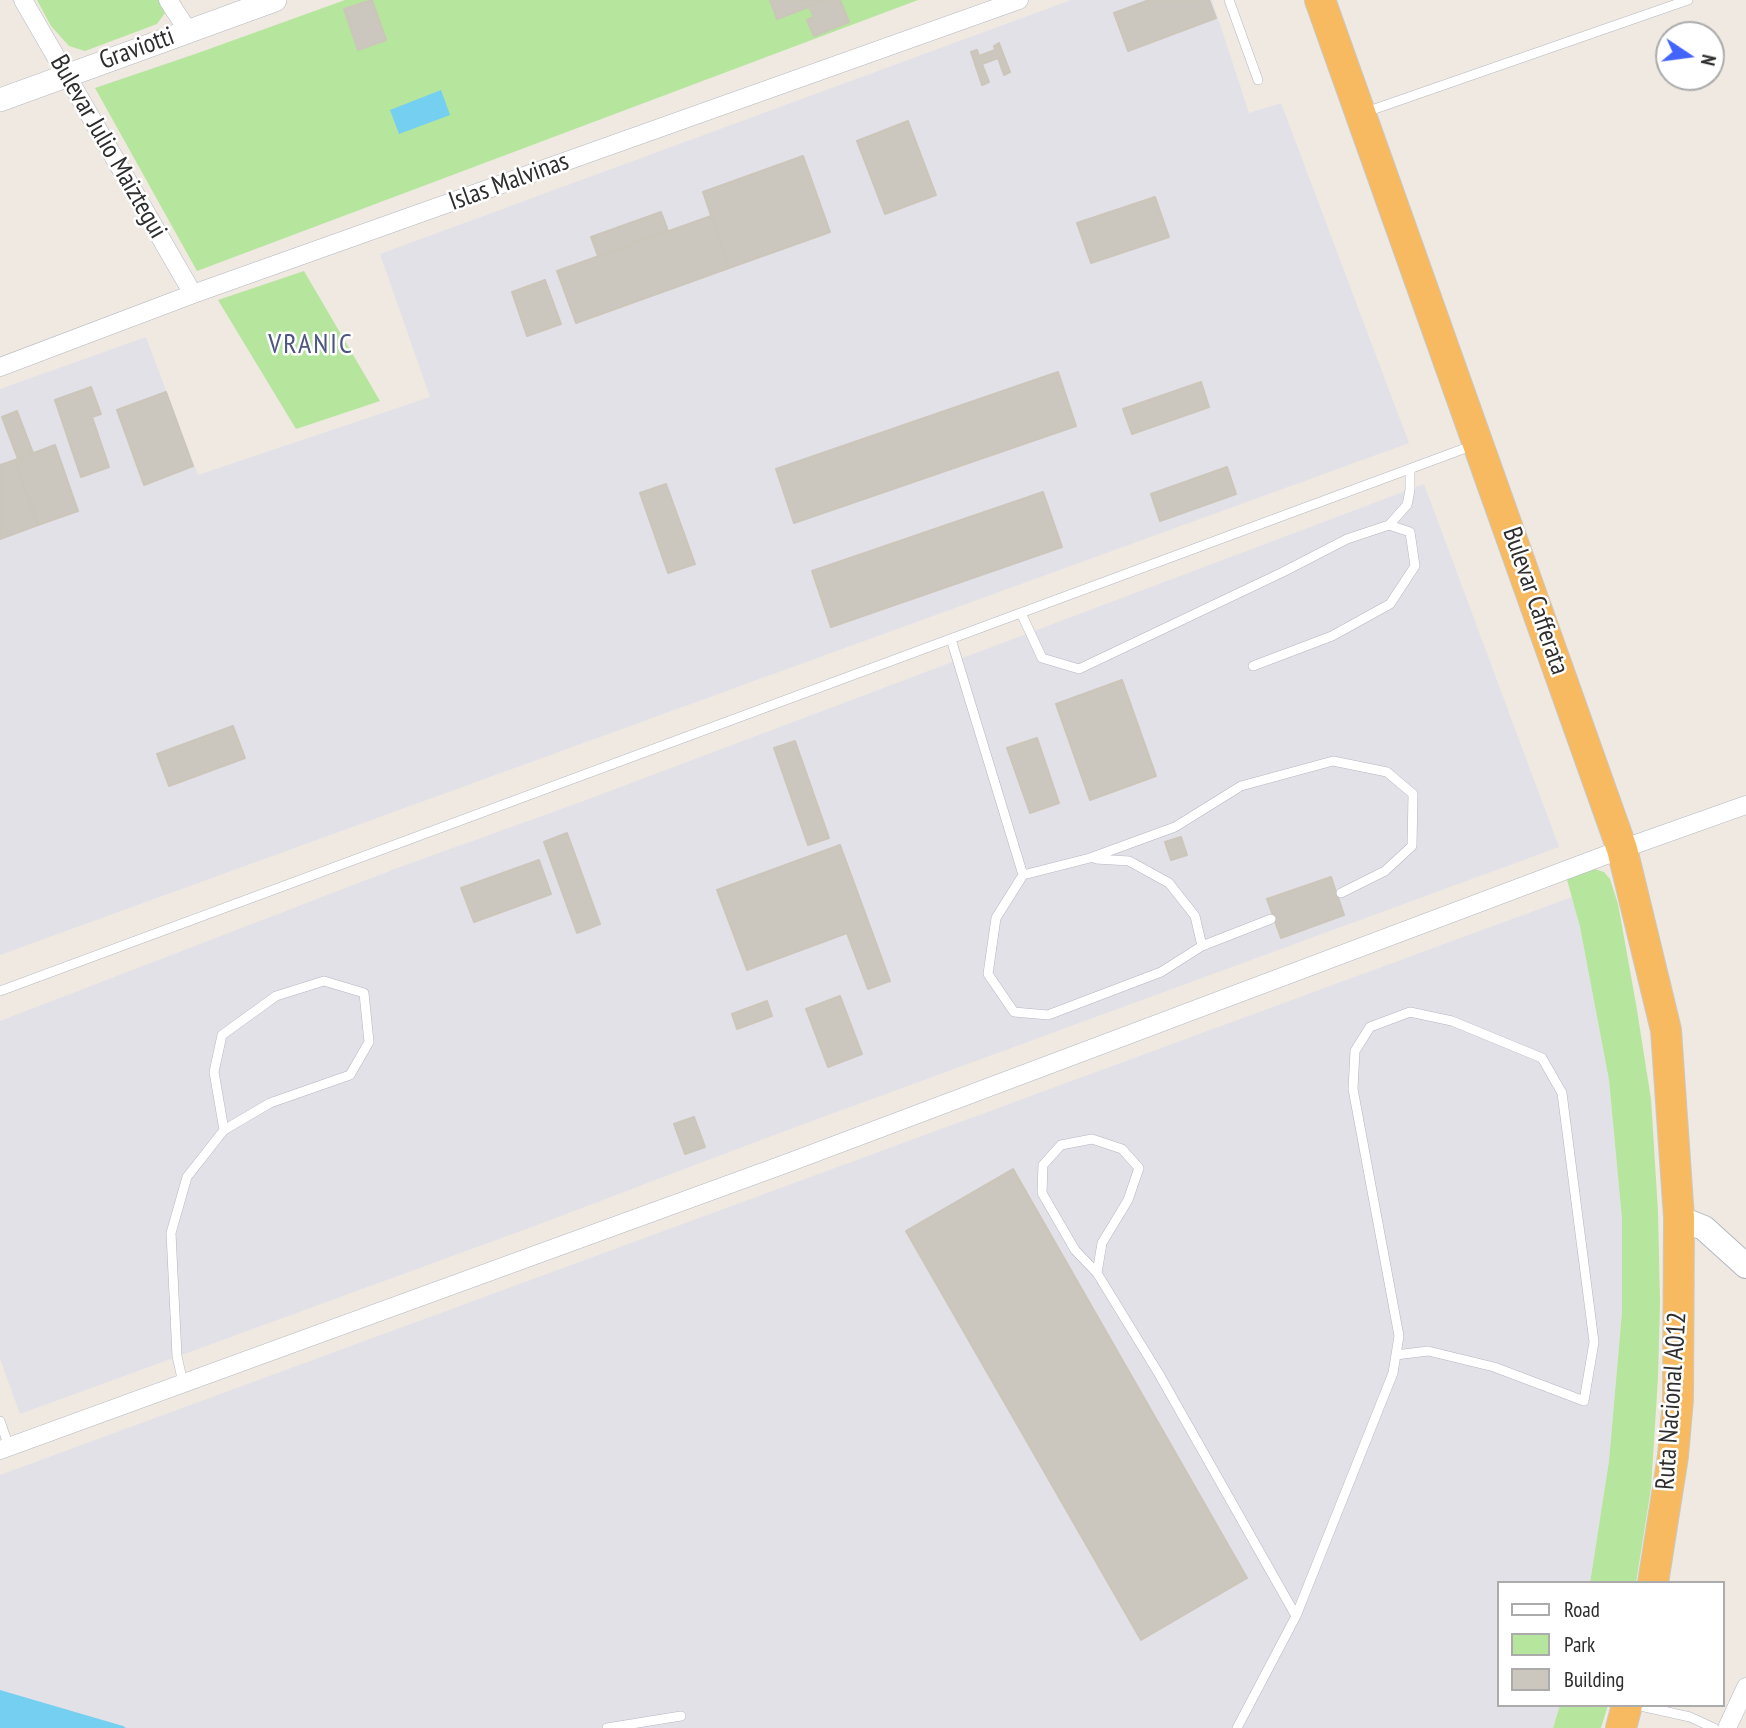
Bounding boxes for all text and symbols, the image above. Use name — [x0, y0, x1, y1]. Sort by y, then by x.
street label: Graviotti — [95, 21, 179, 77]
north arrow — [1655, 21, 1725, 91]
street label: Bulevar Julio Maiztegui — [43, 50, 173, 244]
text: N — [1696, 53, 1721, 68]
street label: Islas Malvinas — [445, 146, 573, 218]
district label: VRANIC — [269, 328, 353, 362]
street label: Bulevar Cafferata — [1495, 523, 1575, 679]
street label: Ruta Nacional A012 — [1650, 1311, 1694, 1491]
legend — [1498, 1581, 1725, 1707]
text: Road — [1564, 1596, 1600, 1623]
text: Park — [1564, 1631, 1595, 1658]
text: Building — [1564, 1666, 1624, 1693]

